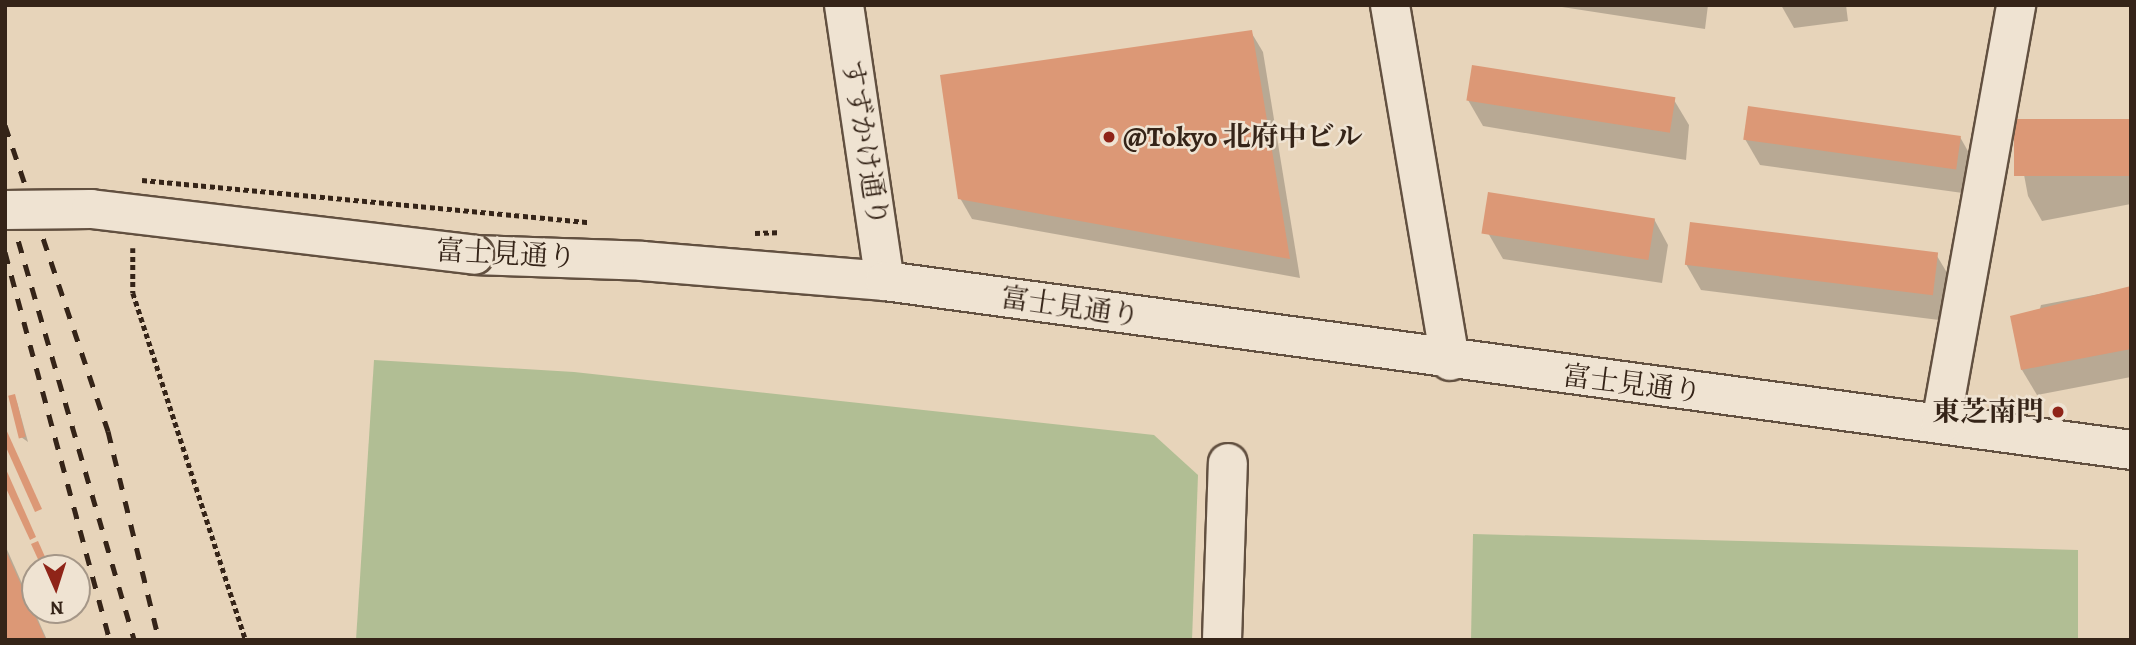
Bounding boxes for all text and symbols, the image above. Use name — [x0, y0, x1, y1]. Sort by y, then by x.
street label: すずかけ通り — [835, 57, 895, 229]
place label: @Tokyo 北府中ビル — [1123, 120, 1363, 154]
marker: @Tokyo 北府中ビル — [1101, 129, 1117, 145]
street label: 富士見通り — [435, 234, 577, 274]
street label: 富士見通り — [998, 281, 1142, 333]
street label: 富士見通り — [1560, 359, 1704, 409]
place label: 東芝南門 — [1932, 395, 2044, 429]
marker: 東芝南門 — [2050, 404, 2066, 420]
north arrow — [21, 554, 91, 624]
text: N — [49, 595, 65, 621]

